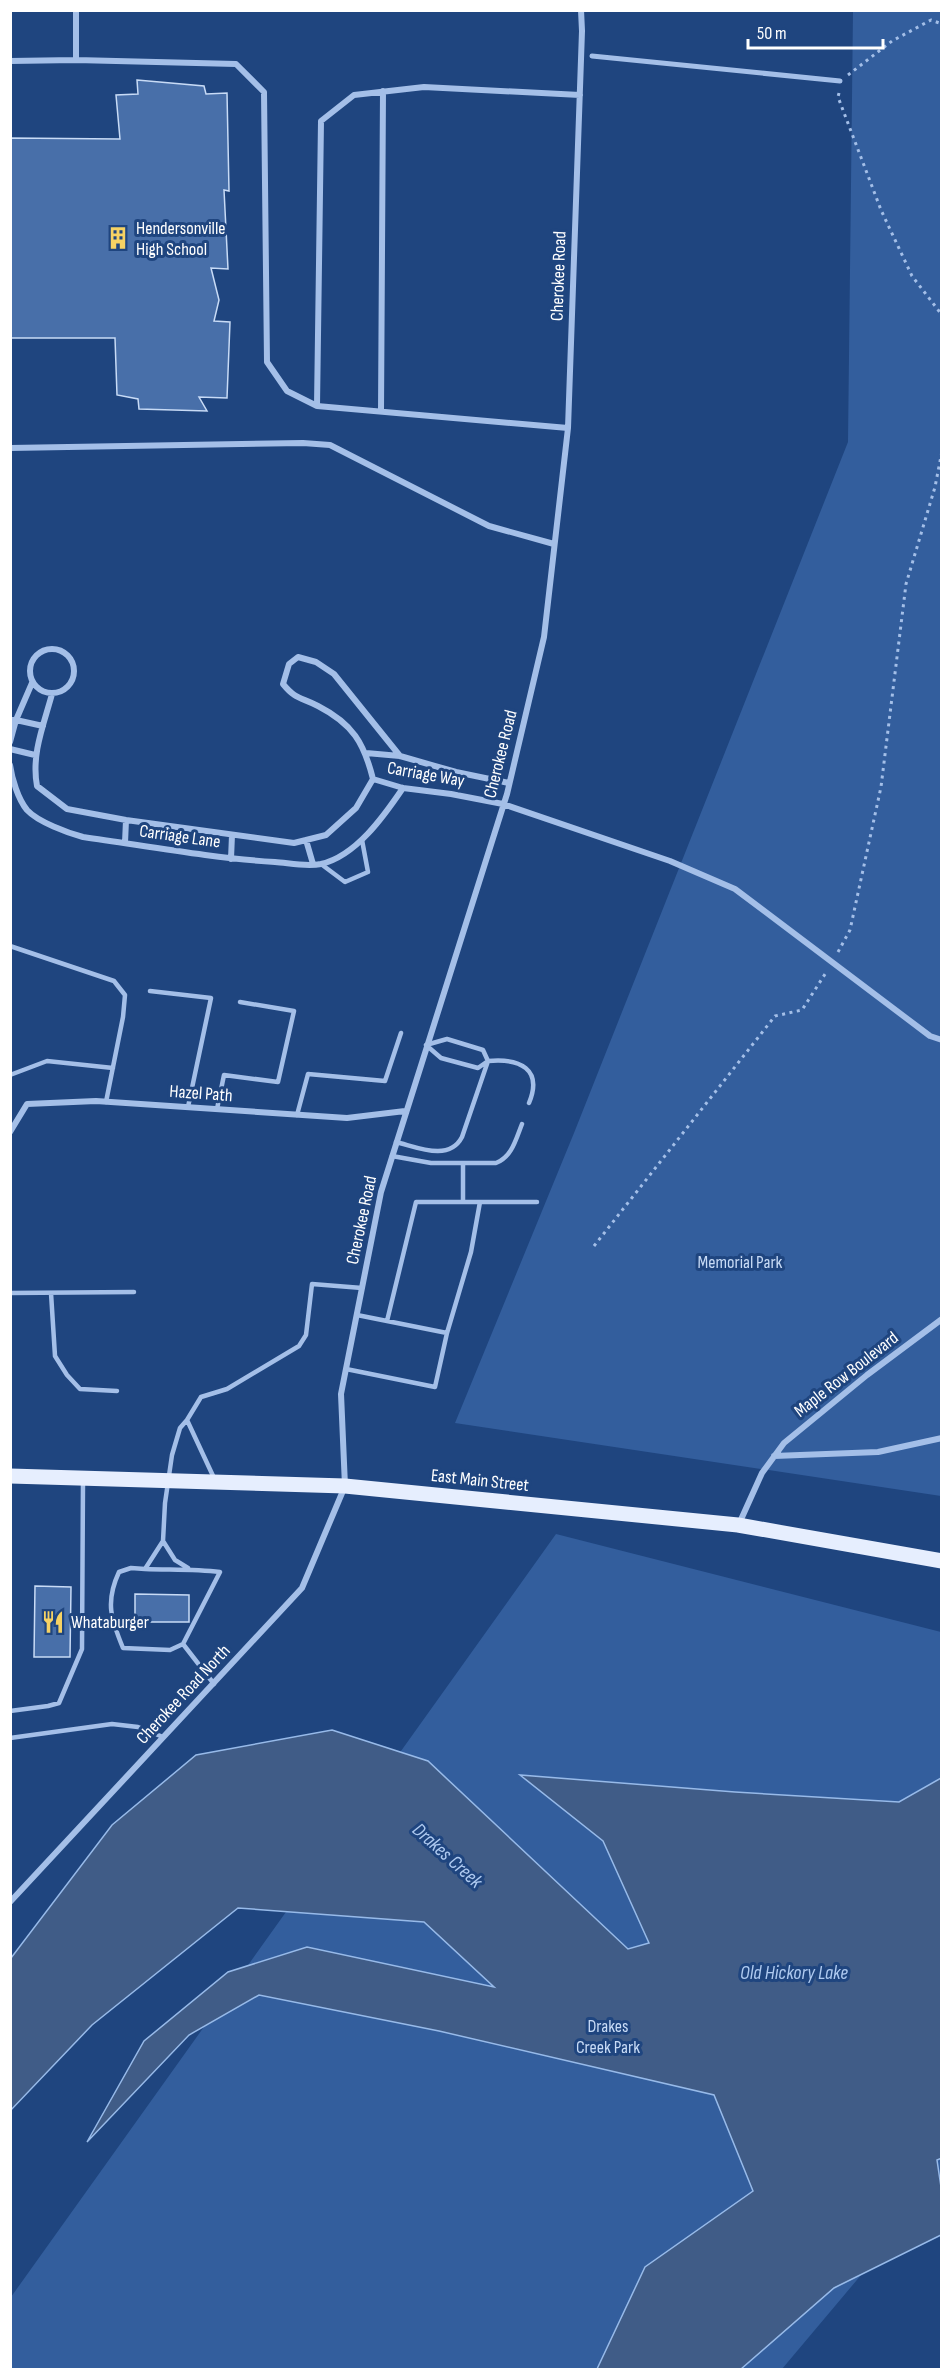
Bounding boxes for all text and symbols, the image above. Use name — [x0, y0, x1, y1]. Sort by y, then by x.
scale bar — [748, 12, 883, 50]
text: 50 m — [757, 23, 787, 44]
place label: Hendersonville High School — [136, 218, 226, 260]
building icon: Hendersonville High School — [105, 225, 131, 251]
street label: Cherokee Road — [546, 231, 571, 321]
street label: Cherokee Road — [479, 708, 522, 800]
street label: Carriage Way — [386, 757, 466, 792]
street label: Carriage Lane — [138, 820, 222, 853]
street label: Hazel Path — [169, 1081, 233, 1106]
street label: Cherokee Road — [342, 1174, 381, 1266]
park label: Memorial Park — [698, 1252, 783, 1273]
street label: Maple Row Boulevard — [790, 1327, 903, 1422]
street label: East Main Street — [430, 1465, 530, 1496]
restaurant icon: Whataburger — [40, 1609, 66, 1635]
place label: Whataburger — [71, 1612, 149, 1633]
street label: Cherokee Road North — [132, 1640, 235, 1748]
water label: Drakes Creek — [407, 1818, 488, 1894]
water label: Old Hickory Lake — [740, 1961, 848, 1985]
park label: Drakes Creek Park — [576, 2016, 640, 2058]

